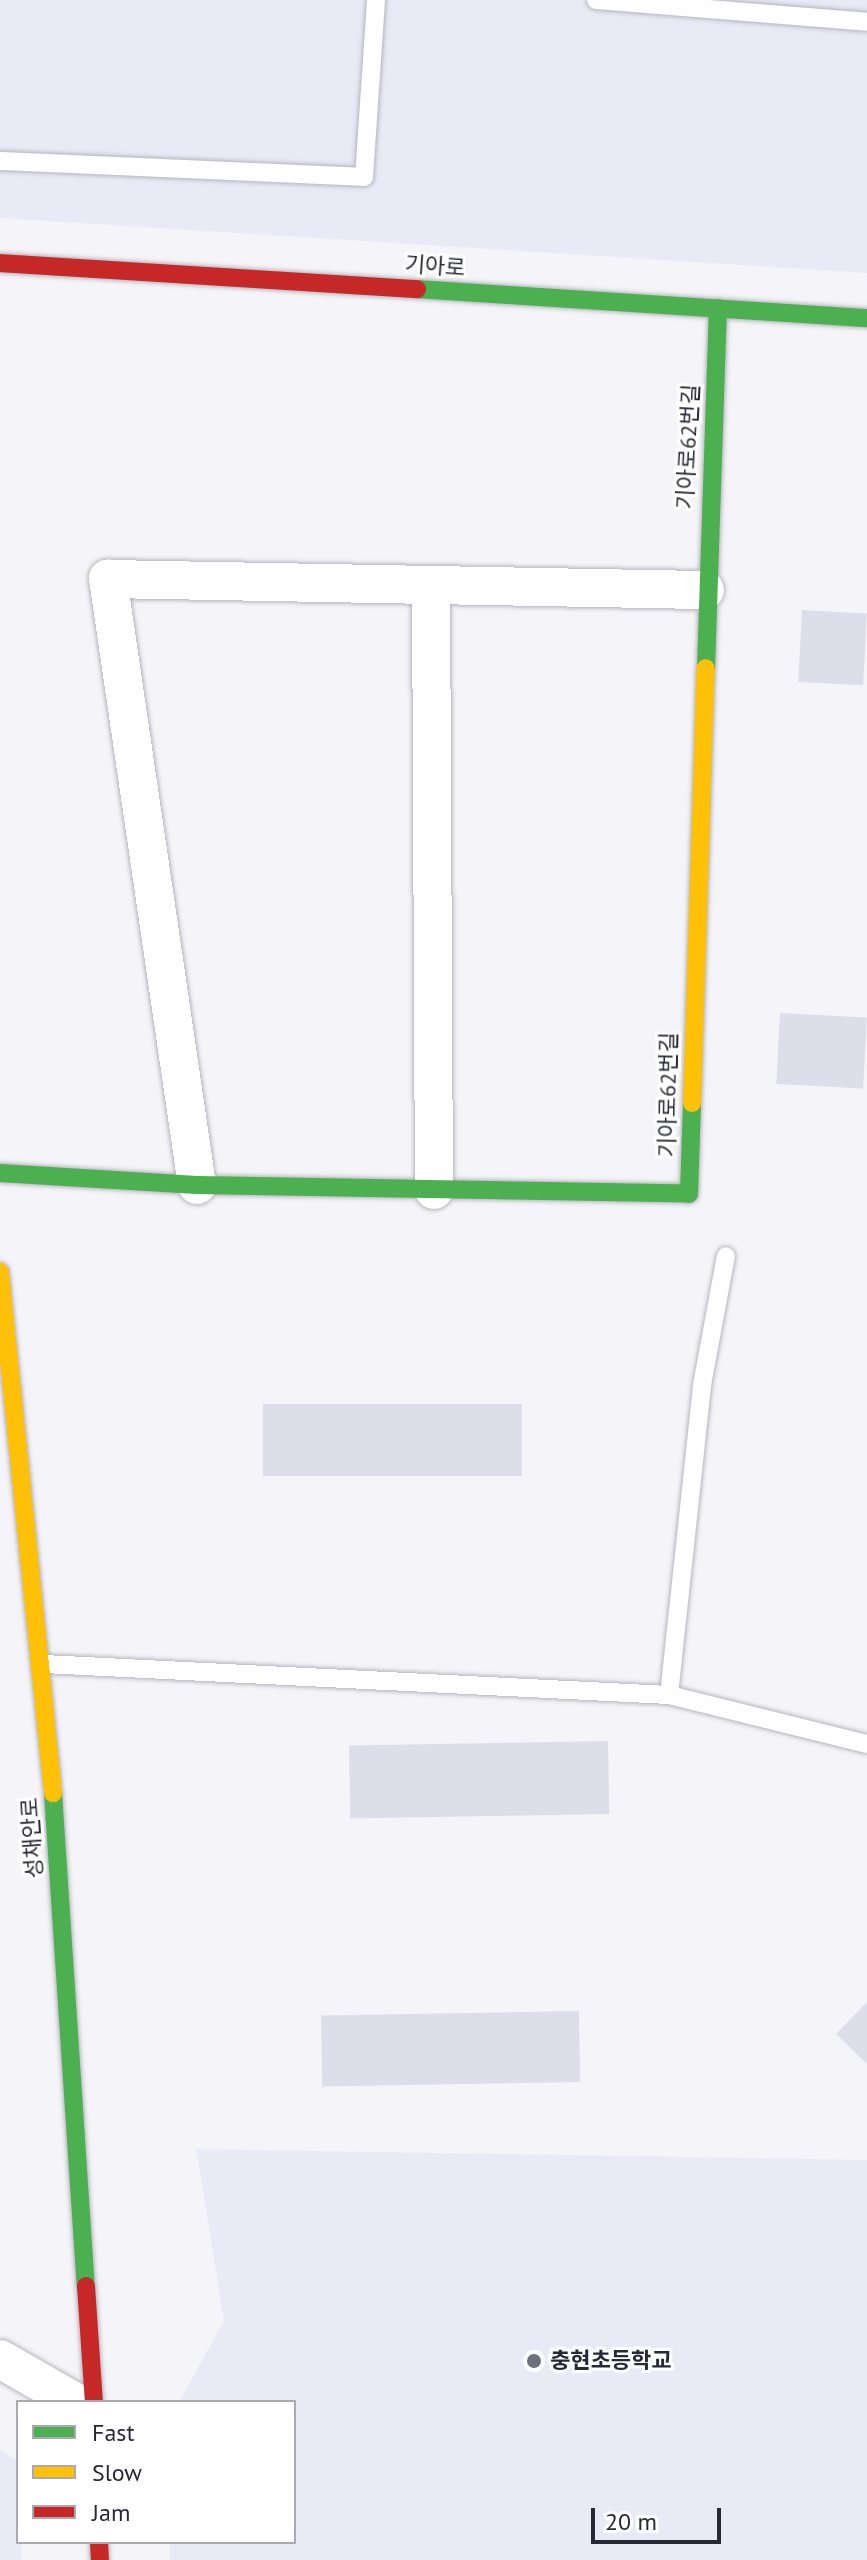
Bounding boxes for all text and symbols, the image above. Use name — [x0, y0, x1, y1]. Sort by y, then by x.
street label: 기아로 — [404, 251, 466, 281]
street label: 기아로62번길 — [672, 384, 704, 510]
street label: 기아로62번길 — [654, 1032, 682, 1158]
street label: 성채안로 — [16, 1797, 48, 1879]
place label: 충현초등학교 — [550, 2348, 671, 2374]
marker: 충현초등학교 — [525, 2352, 543, 2370]
legend — [16, 2400, 296, 2544]
text: Fast — [92, 2417, 135, 2448]
text: Slow — [92, 2457, 142, 2488]
scale bar — [595, 2492, 725, 2542]
text: Jam — [92, 2497, 130, 2528]
text: 20 m — [605, 2506, 657, 2537]

